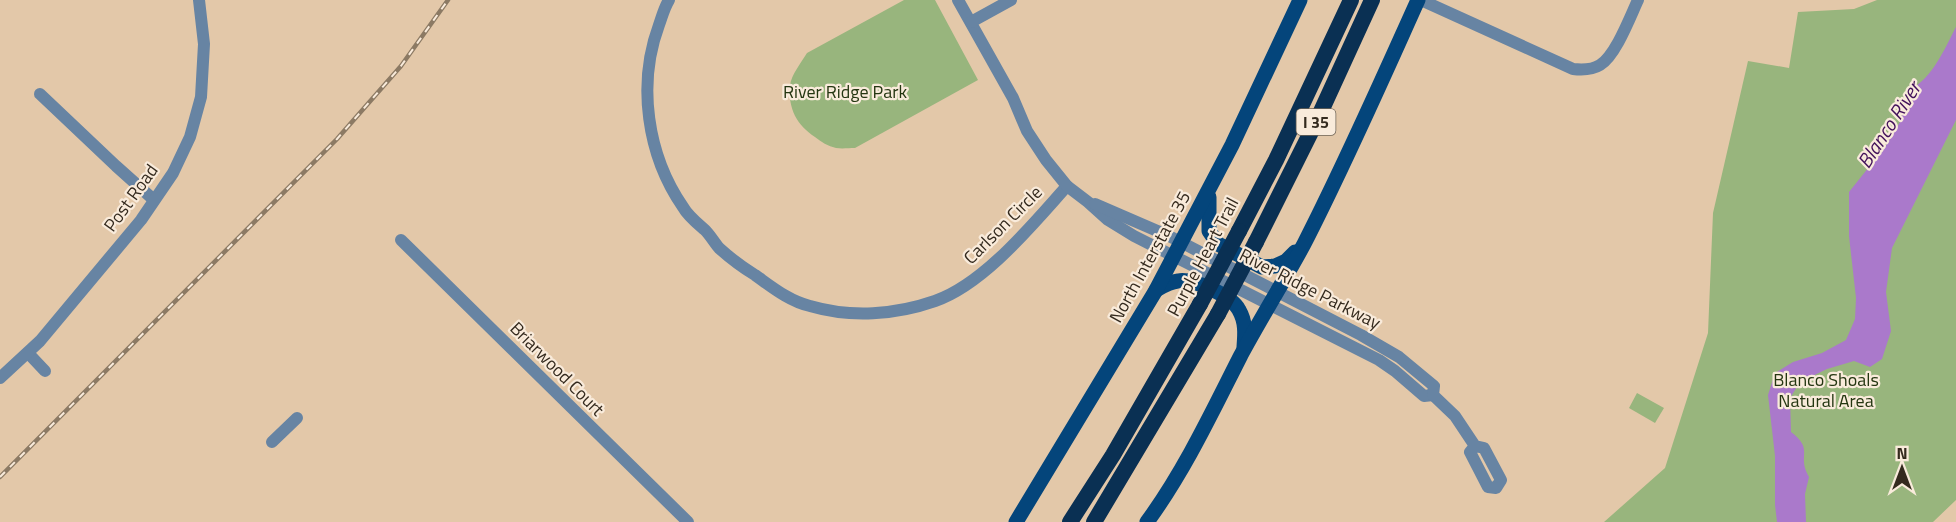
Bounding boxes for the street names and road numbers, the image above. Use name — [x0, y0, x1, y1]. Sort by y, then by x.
road number: I 35 — [1296, 109, 1336, 135]
street label: Post Road — [97, 158, 164, 237]
street label: Carlson Circle — [957, 179, 1048, 270]
street label: North Interstate 35 — [1102, 186, 1197, 327]
street label: Purple Heart Trail — [1160, 193, 1245, 321]
street label: River Ridge Parkway — [1235, 241, 1386, 336]
street label: Briarwood Court — [504, 315, 611, 422]

